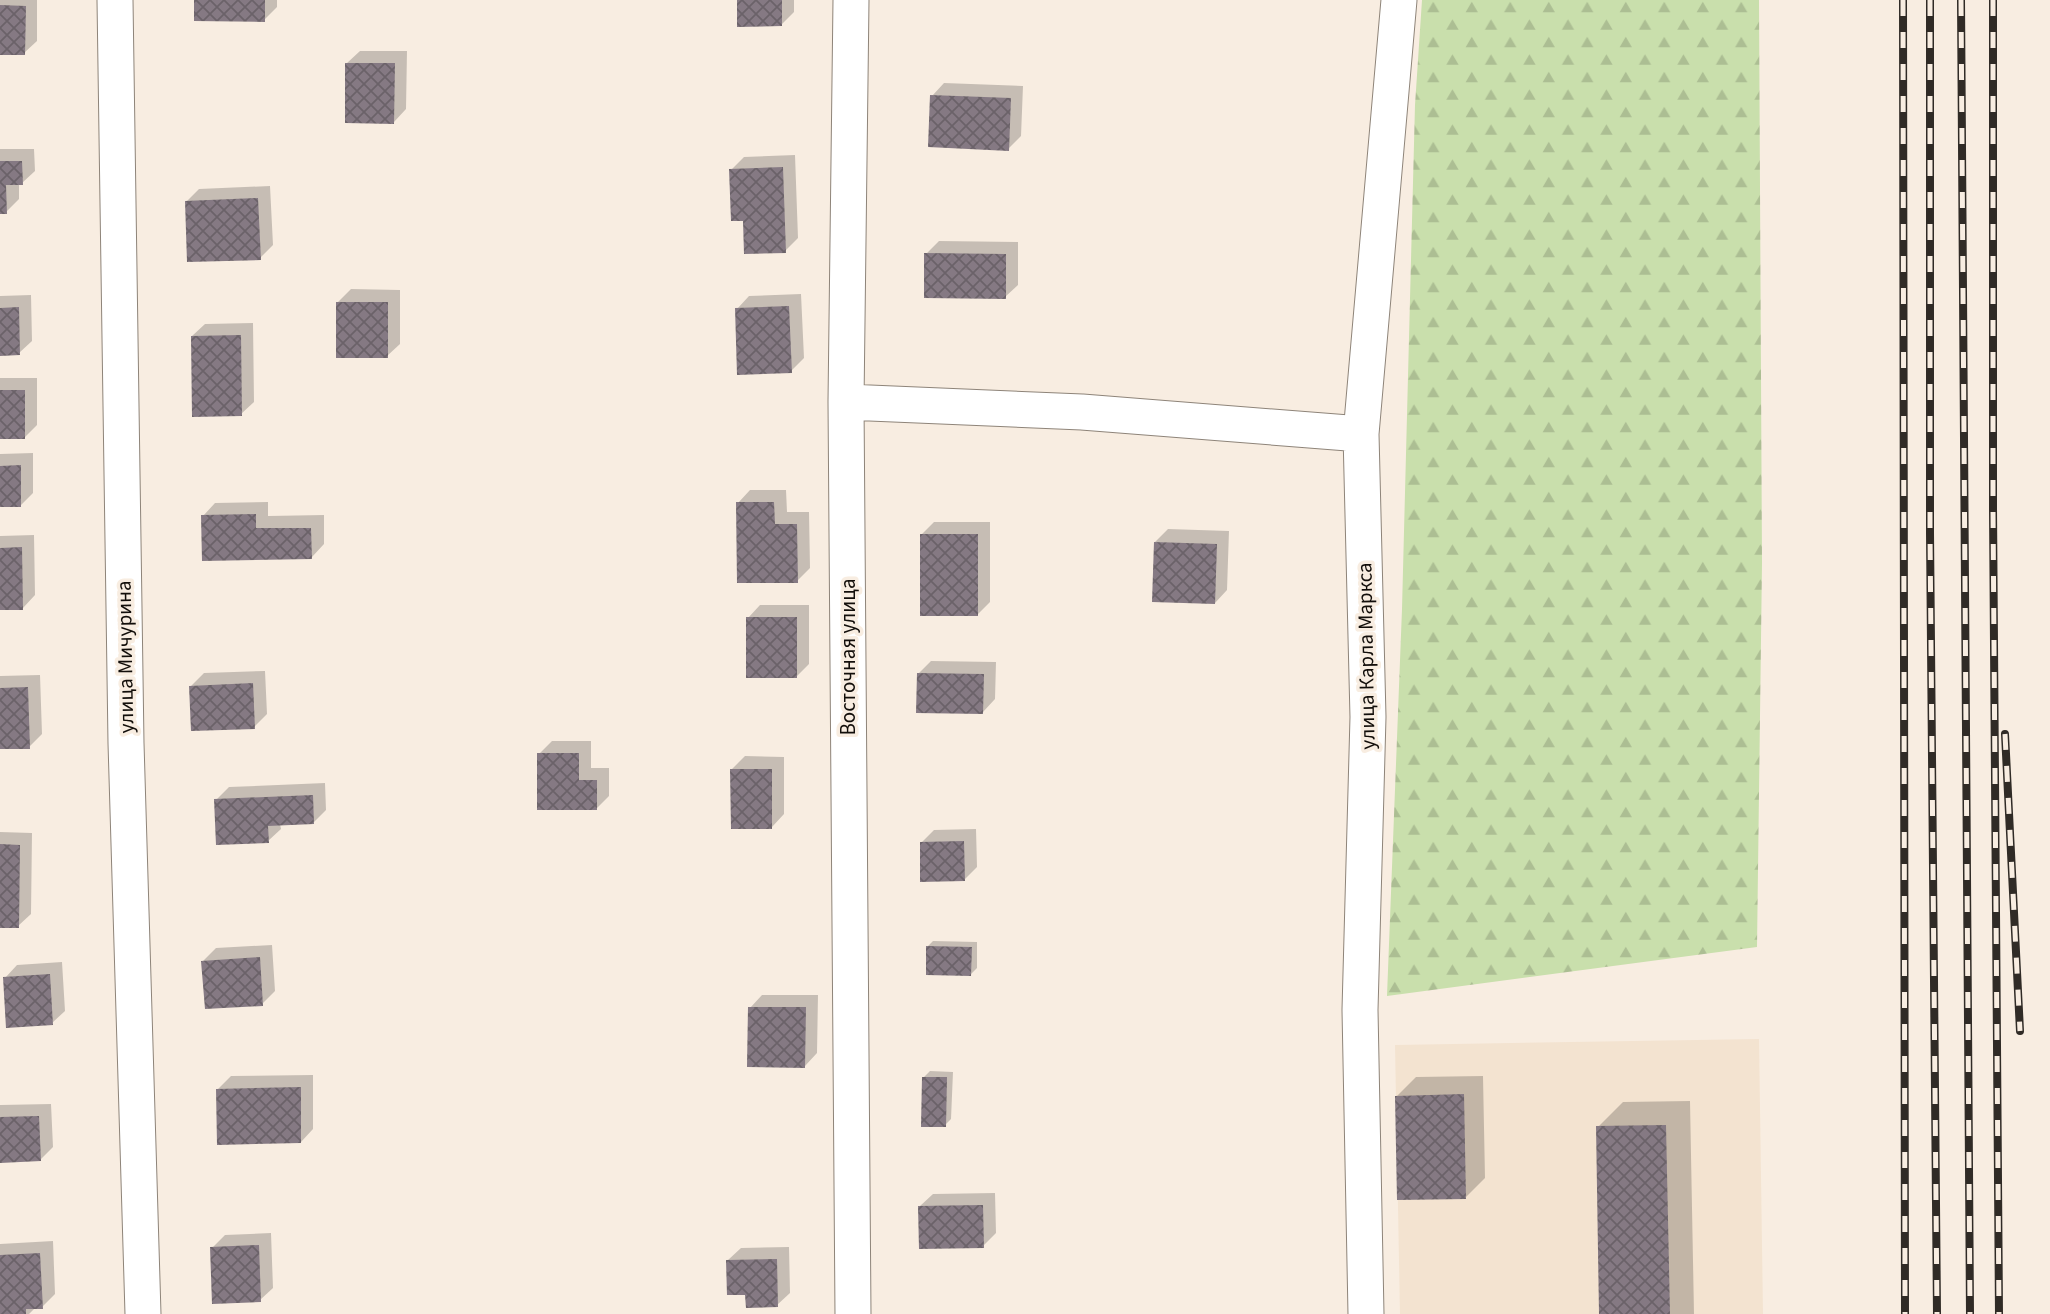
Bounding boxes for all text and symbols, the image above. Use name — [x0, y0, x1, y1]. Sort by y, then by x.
street label: улица Карла Маркса — [1349, 562, 1383, 750]
street label: Восточная улица — [833, 578, 863, 736]
street label: улица Мичурина — [109, 580, 141, 734]

